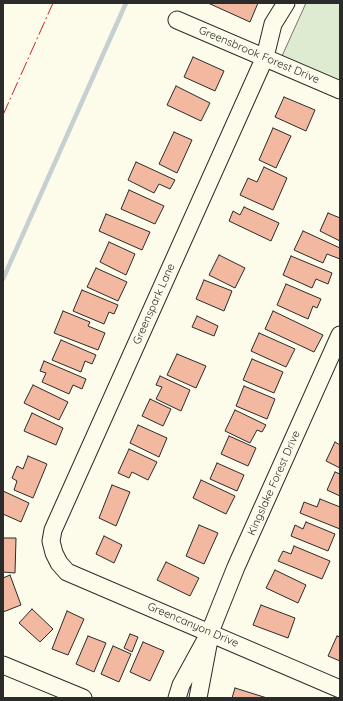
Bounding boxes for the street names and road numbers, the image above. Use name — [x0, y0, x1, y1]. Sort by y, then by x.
street label: Greensbrook Forest Drive — [197, 24, 321, 86]
street label: Greenspark Lane — [130, 262, 178, 346]
street label: Kingslake Forest Drive — [245, 429, 303, 537]
street label: Greencanyon Drive — [145, 600, 241, 650]

